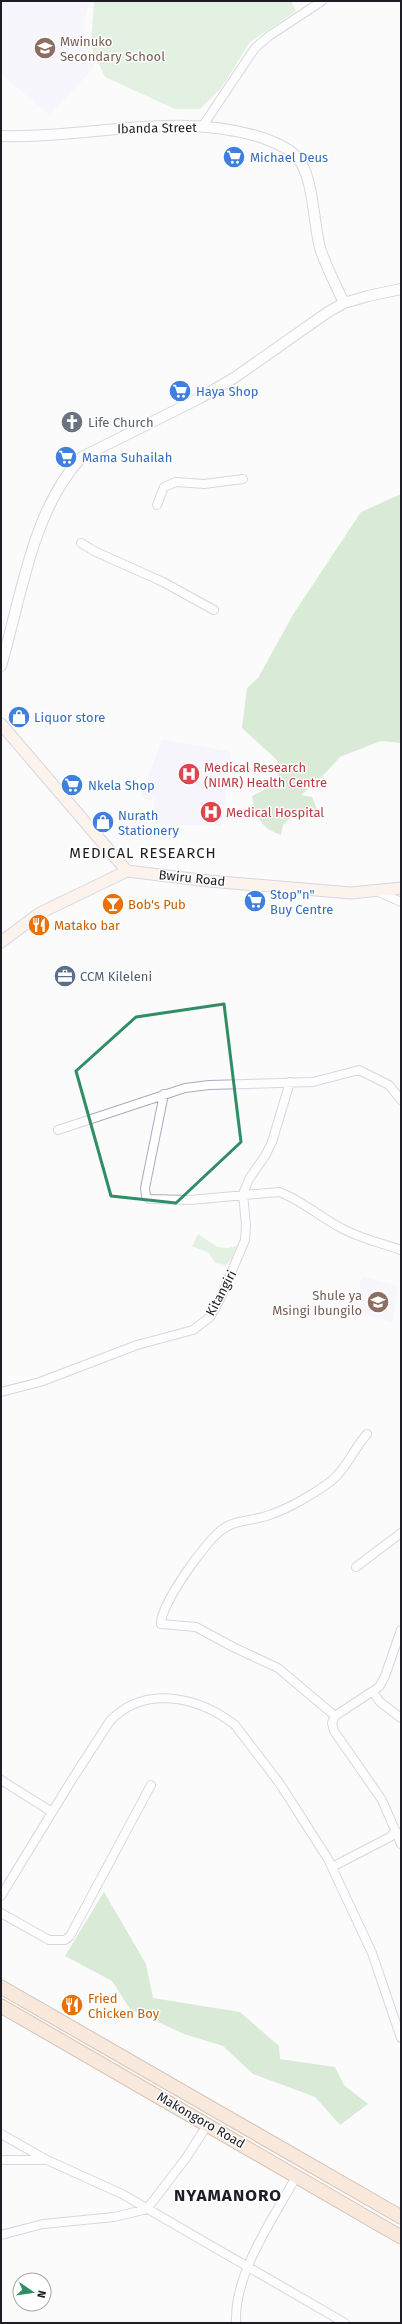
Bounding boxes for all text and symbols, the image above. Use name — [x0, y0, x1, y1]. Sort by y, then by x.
place label: Mwinuko Secondary School — [60, 34, 165, 64]
school or university icon: Mwinuko Secondary School — [32, 35, 58, 61]
street label: Ibanda Street — [117, 120, 197, 136]
supermarket icon: Michael Deus — [221, 144, 247, 170]
place label: Michael Deus — [250, 150, 328, 165]
supermarket icon: Haya Shop — [167, 378, 193, 404]
place label: Haya Shop — [196, 384, 258, 399]
church icon: Life Church — [59, 409, 85, 435]
place label: Life Church — [88, 415, 154, 430]
supermarket icon: Mama Suhailah — [53, 444, 79, 470]
place label: Mama Suhailah — [82, 450, 172, 465]
shop icon: Liquor store — [6, 704, 32, 730]
place label: Liquor store — [34, 710, 105, 725]
place label: Medical Research (NIMR) Health Centre — [204, 760, 327, 790]
hospital icon: Medical Research (NIMR) Health Centre — [176, 761, 202, 787]
supermarket icon: Nkela Shop — [59, 772, 85, 798]
place label: Nkela Shop — [88, 778, 155, 793]
hospital icon: Medical Hospital — [198, 799, 224, 825]
place label: Medical Hospital — [226, 805, 324, 820]
place label: Nurath Stationery — [118, 808, 179, 838]
shop icon: Nurath Stationery — [90, 809, 116, 835]
district label: MEDICAL RESEARCH — [69, 844, 217, 862]
street label: Bwiru Road — [158, 867, 226, 889]
place label: Stop"n" Buy Centre — [270, 887, 333, 917]
supermarket icon: Stop"n" Buy Centre — [242, 888, 268, 914]
bar icon: Bob's Pub — [100, 891, 126, 917]
place label: Bob's Pub — [128, 897, 186, 912]
restaurant icon: Matako bar — [26, 912, 52, 938]
place label: Matako bar — [54, 918, 120, 933]
office icon: CCM Kileleni — [52, 963, 78, 989]
place label: CCM Kileleni — [80, 969, 152, 984]
street label: Kitangiri — [203, 1268, 239, 1318]
place label: Shule ya Msingi Ibungilo — [272, 1288, 362, 1318]
school or university icon: Shule ya Msingi Ibungilo — [365, 1289, 391, 1315]
place label: Fried Chicken Boy — [88, 1991, 160, 2021]
restaurant icon: Fried Chicken Boy — [59, 1992, 85, 2018]
street label: Makongoro Road — [154, 2089, 248, 2151]
district label: NYAMANORO — [174, 2185, 282, 2206]
north arrow — [12, 2272, 52, 2312]
text: N — [34, 2289, 48, 2299]

